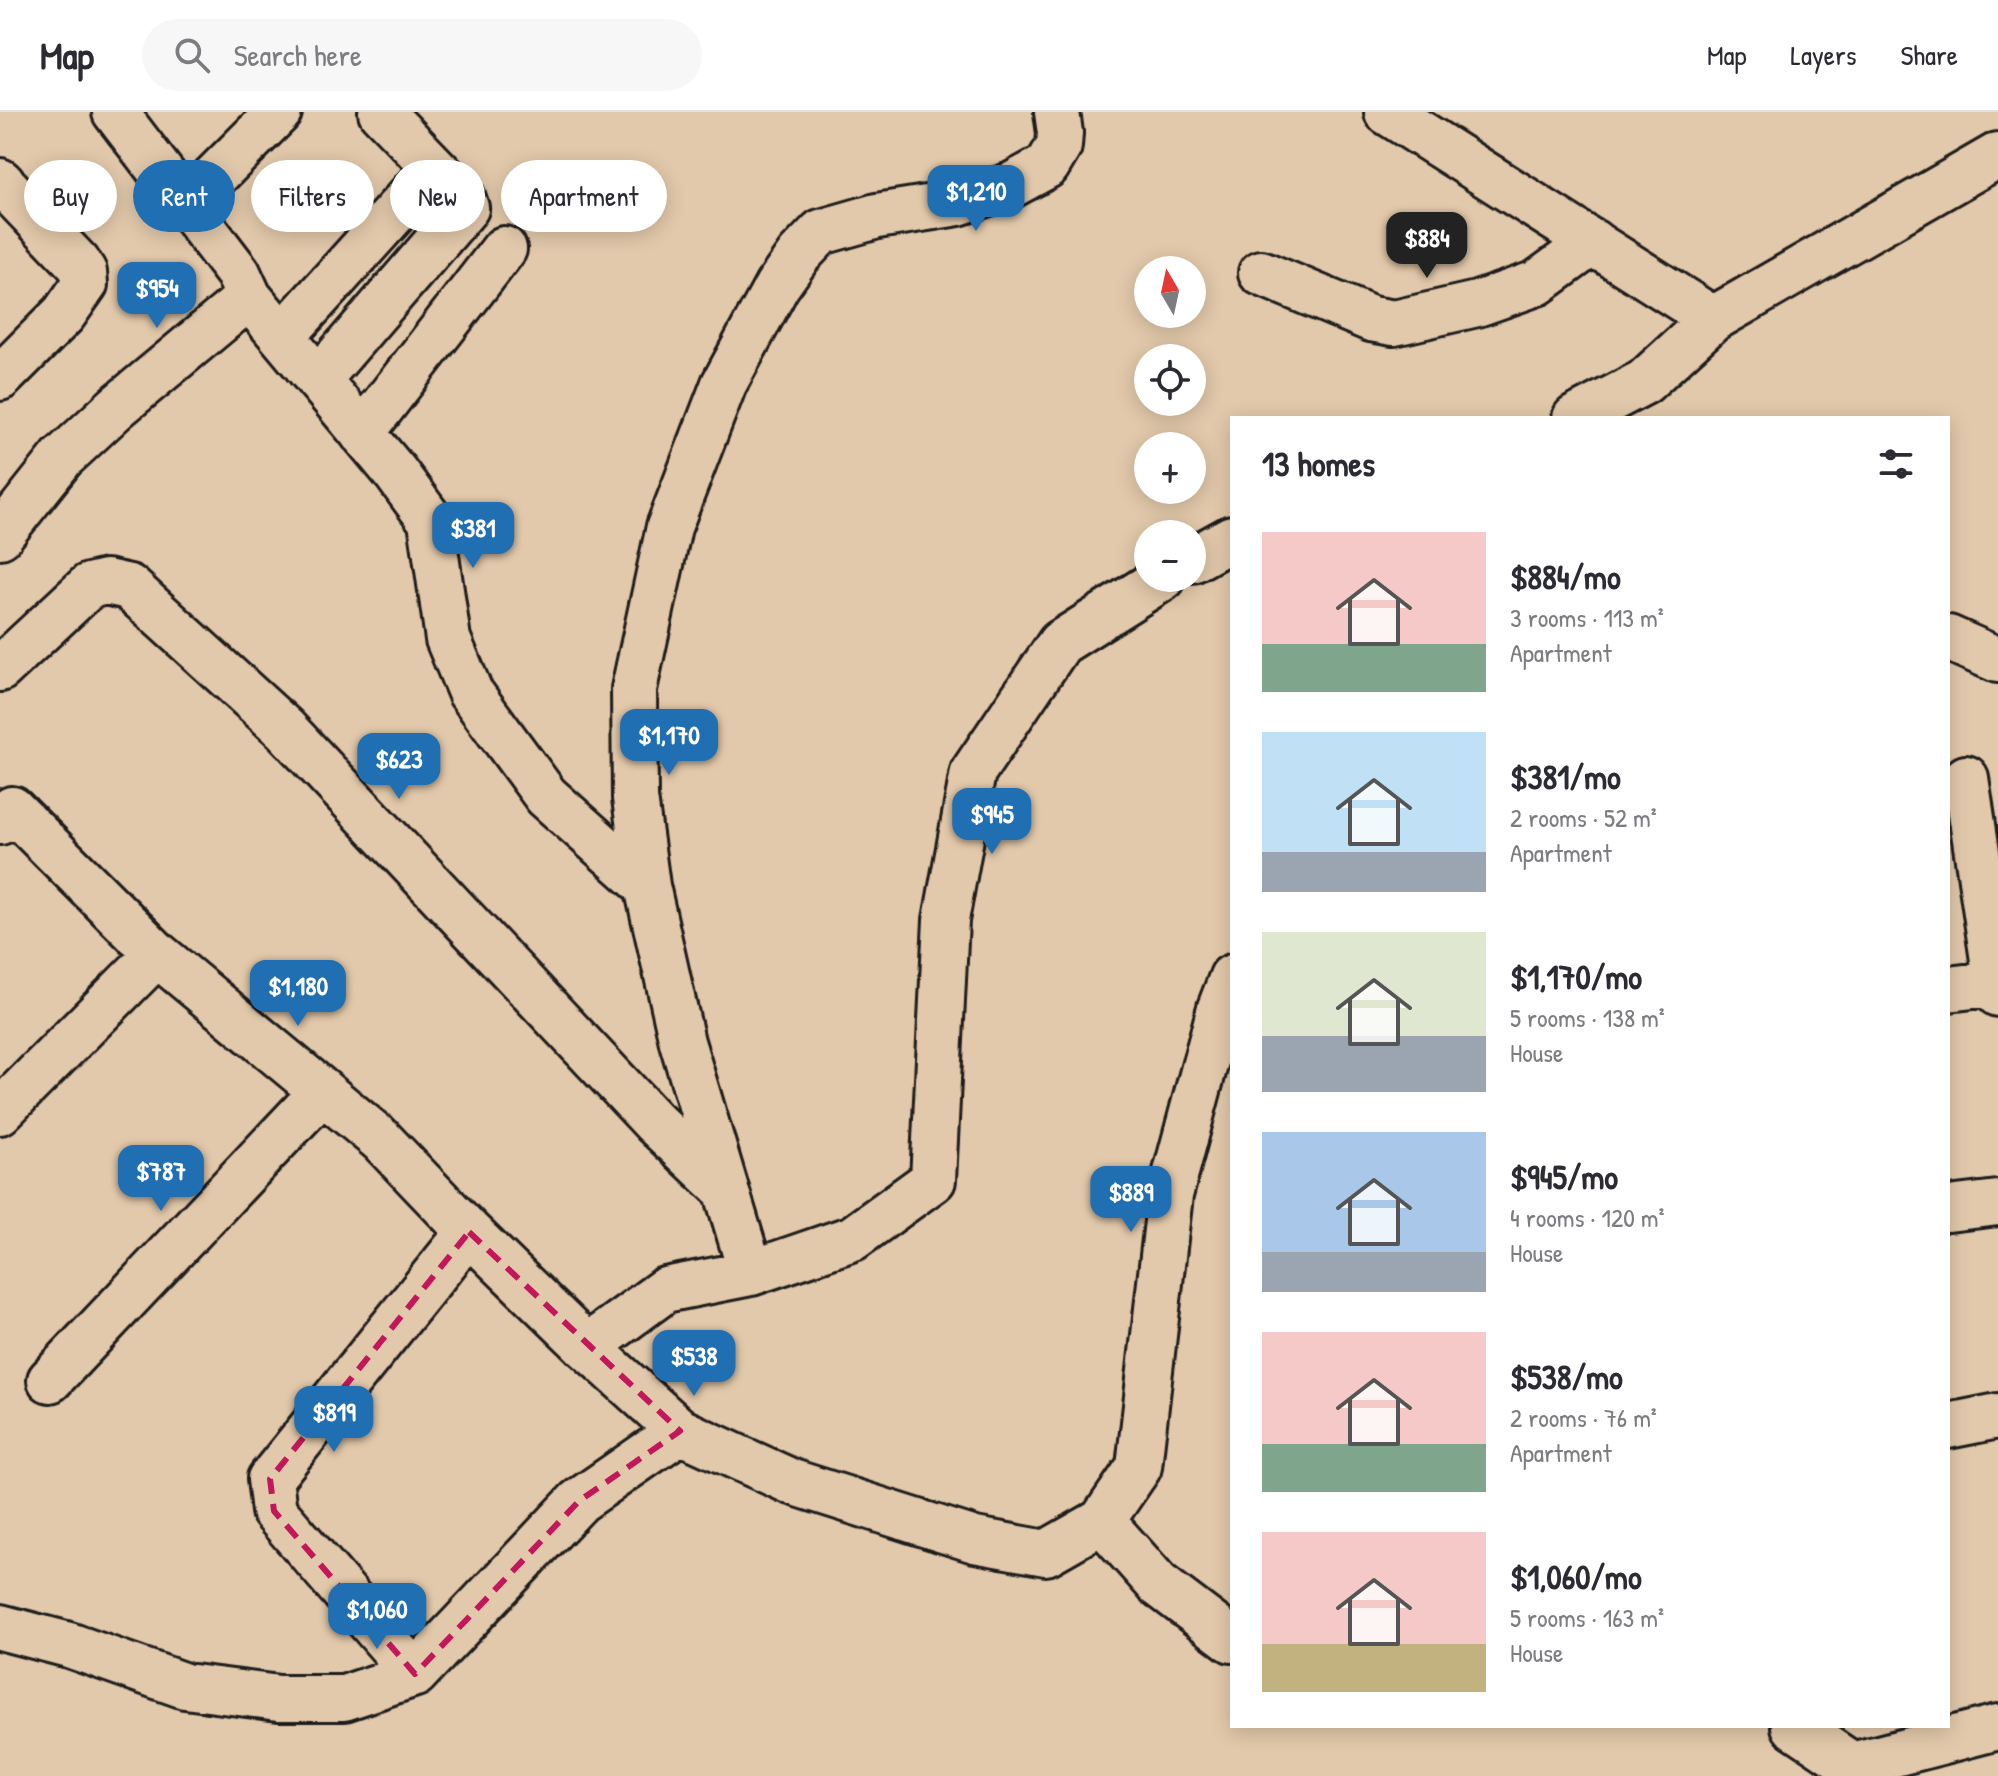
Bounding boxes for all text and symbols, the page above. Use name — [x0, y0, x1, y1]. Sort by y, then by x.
search box — [142, 19, 702, 91]
text: Map — [40, 29, 94, 81]
icon: search — [170, 33, 214, 77]
text: Search here — [234, 35, 362, 75]
text: Map — [1707, 36, 1747, 74]
text: Layers — [1791, 36, 1856, 74]
text: Share — [1900, 36, 1958, 74]
chip: Buy — [24, 160, 117, 232]
chip: Rent — [133, 160, 235, 232]
chip: Filters — [251, 160, 374, 232]
chip: New — [390, 160, 485, 232]
chip: Apartment — [501, 160, 667, 232]
pin: $1,210 — [911, 165, 1041, 233]
text: $1,210 — [945, 173, 1007, 208]
pin: $884 — [1380, 212, 1474, 280]
text: $884 — [1404, 220, 1450, 255]
north arrow — [1134, 256, 1206, 328]
map controls — [1134, 256, 1206, 592]
pin: $954 — [110, 262, 204, 330]
text: $954 — [135, 270, 179, 305]
button: locate — [1134, 344, 1206, 416]
button: + — [1134, 432, 1206, 504]
text: 13 homes — [1262, 441, 1375, 487]
icon: filters — [1874, 442, 1918, 486]
pin: $381 — [426, 502, 520, 570]
text: $381 — [450, 510, 496, 545]
button: − — [1134, 520, 1206, 592]
text: $884/mo — [1510, 554, 1621, 600]
icon: home — [1326, 564, 1422, 660]
text: 3 rooms · 113 m² — [1510, 600, 1664, 635]
text: Apartment — [1510, 635, 1612, 670]
pin: $1,170 — [604, 709, 734, 777]
text: $1,170 — [638, 717, 700, 752]
pin: $623 — [352, 733, 446, 801]
text: $623 — [375, 741, 423, 776]
text: $381/mo — [1510, 754, 1621, 800]
icon: home — [1326, 764, 1422, 860]
pin: $945 — [945, 788, 1039, 856]
text: $945 — [970, 796, 1014, 831]
text: 2 rooms · 52 m² — [1510, 800, 1657, 835]
text: Apartment — [1510, 835, 1612, 870]
text: $1,170/mo — [1510, 954, 1642, 1000]
pin: $1,180 — [233, 960, 363, 1028]
icon: home — [1326, 964, 1422, 1060]
text: $1,180 — [268, 968, 328, 1003]
text: 5 rooms · 138 m² — [1510, 1000, 1665, 1035]
text: House — [1510, 1035, 1563, 1070]
pin: $787 — [114, 1145, 208, 1213]
text: $787 — [136, 1153, 186, 1188]
text: $945/mo — [1510, 1154, 1618, 1200]
icon: home — [1326, 1164, 1422, 1260]
pin: $889 — [1084, 1166, 1178, 1234]
text: $889 — [1108, 1174, 1154, 1209]
text: 4 rooms · 120 m² — [1510, 1200, 1664, 1235]
text: House — [1510, 1235, 1563, 1270]
pin: $538 — [647, 1330, 741, 1398]
text: $538 — [670, 1338, 718, 1373]
text: $538/mo — [1510, 1354, 1623, 1400]
icon: home — [1326, 1364, 1422, 1460]
pin: $819 — [287, 1386, 381, 1454]
text: $819 — [312, 1394, 356, 1429]
text: 2 rooms · 76 m² — [1510, 1400, 1657, 1435]
text: Apartment — [1510, 1435, 1612, 1470]
text: $1,060/mo — [1510, 1554, 1642, 1600]
icon: home — [1326, 1564, 1422, 1660]
pin: $1,060 — [312, 1583, 442, 1651]
text: $1,060 — [346, 1591, 408, 1626]
text: 5 rooms · 163 m² — [1510, 1600, 1664, 1635]
text: House — [1510, 1635, 1563, 1670]

